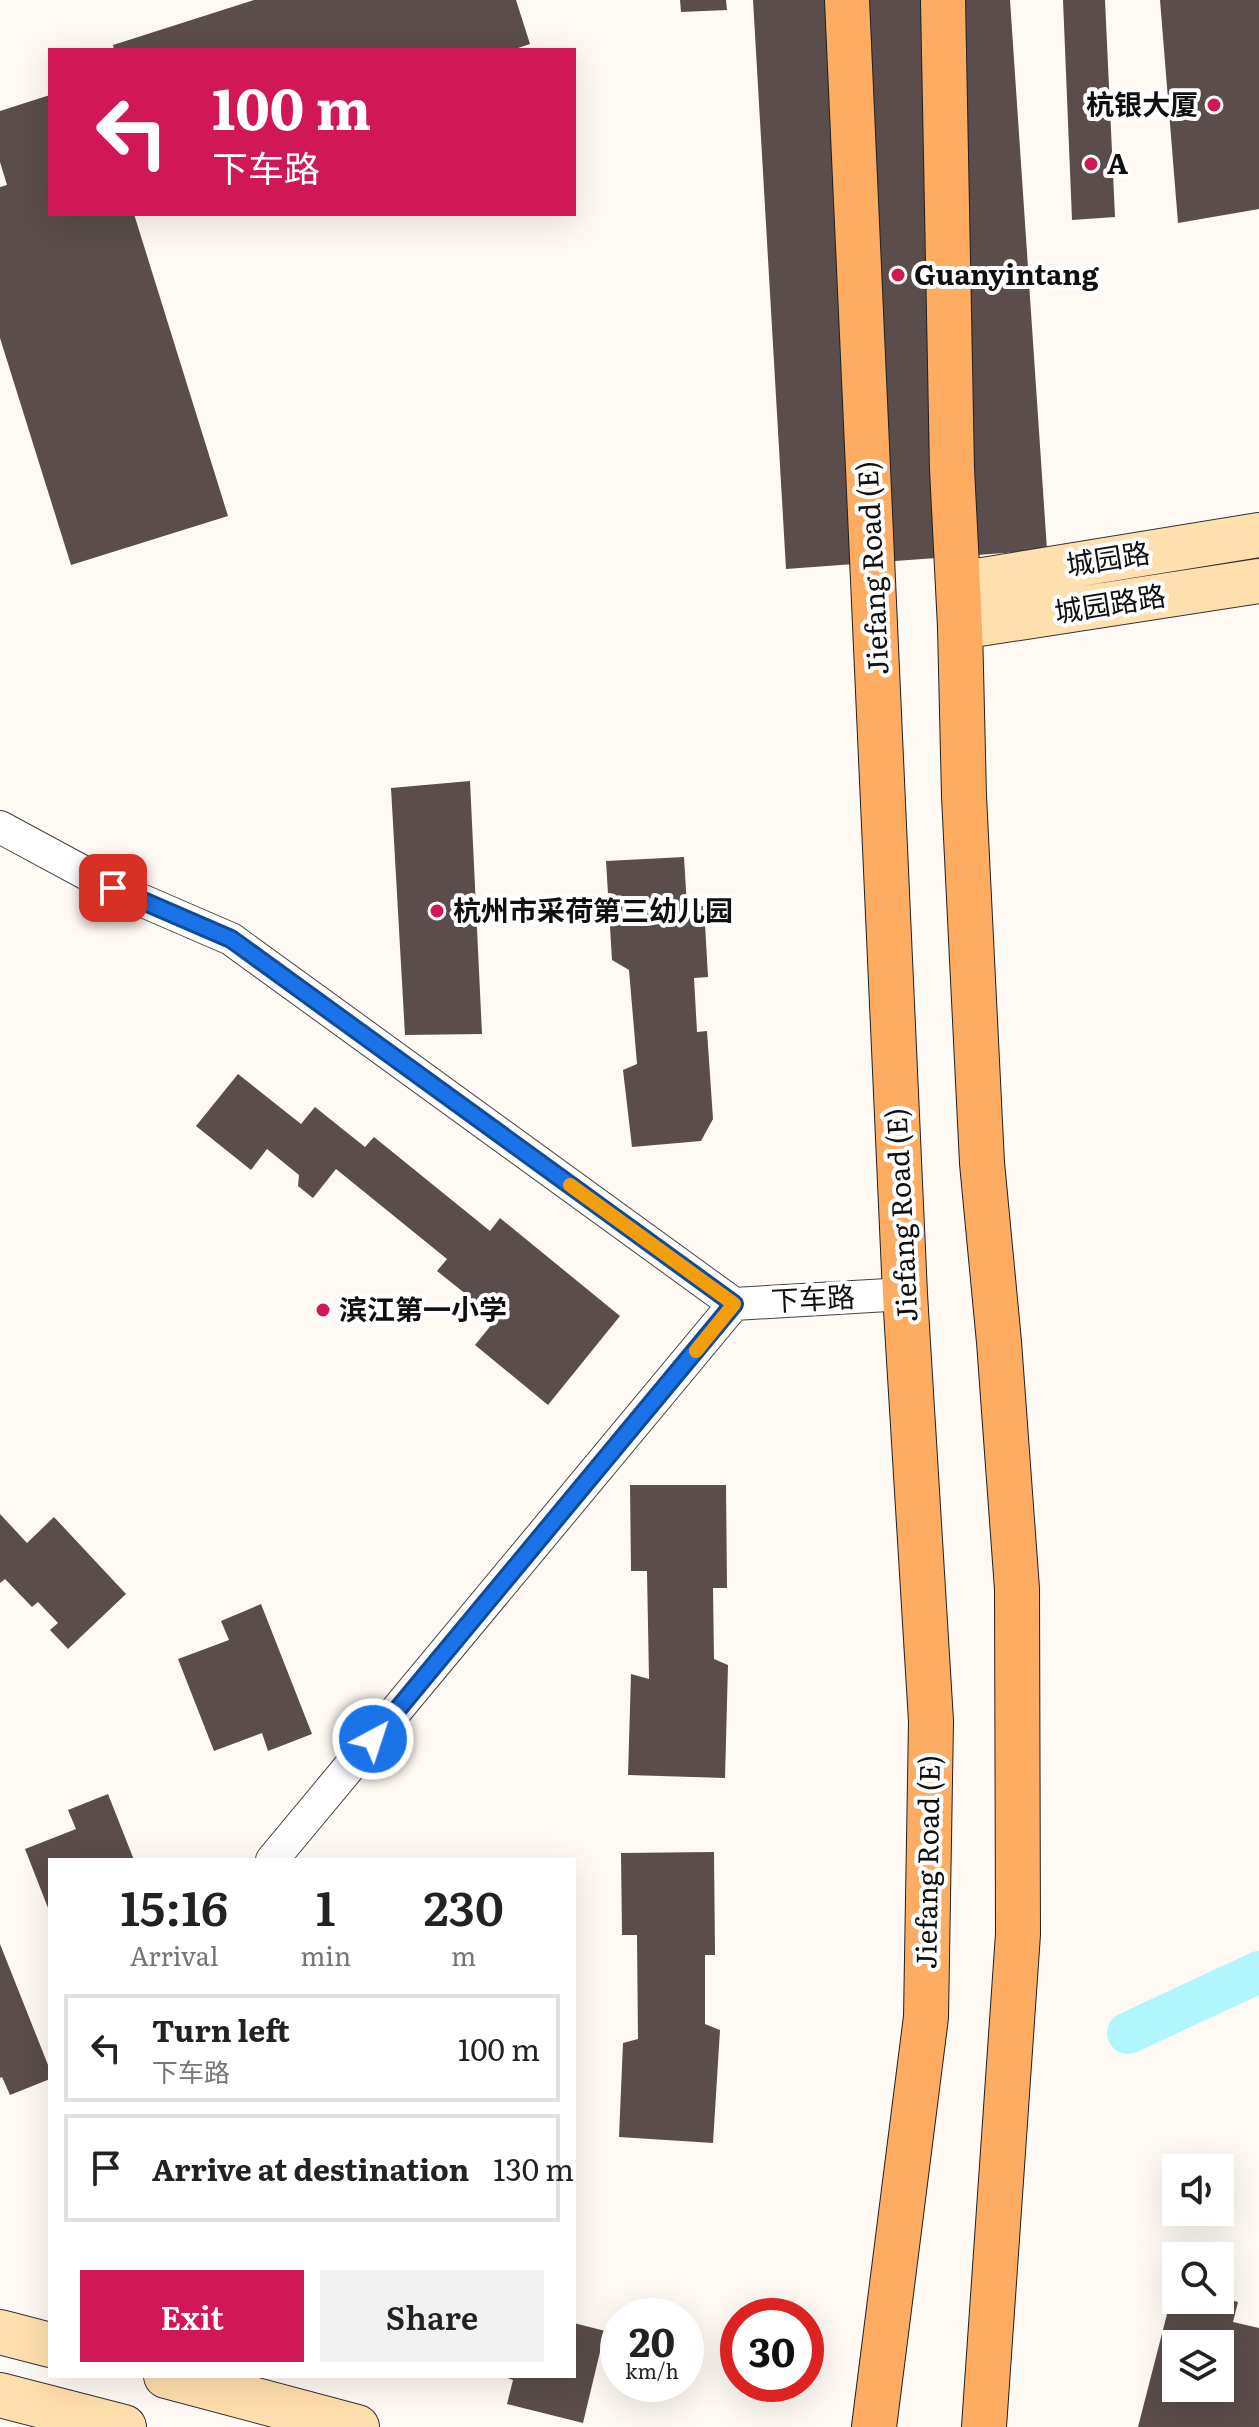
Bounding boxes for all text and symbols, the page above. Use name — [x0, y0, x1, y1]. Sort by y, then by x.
text: 100 m — [212, 64, 371, 147]
icon: left — [80, 80, 184, 184]
place label: 杭银大厦 — [1086, 82, 1198, 124]
marker: 杭银大厦 — [1205, 96, 1223, 114]
text: 下车路 — [212, 140, 320, 193]
place label: A — [1107, 141, 1128, 183]
marker: A — [1082, 155, 1100, 173]
place label: Guanyintang — [914, 252, 1100, 294]
marker: Guanyintang — [889, 266, 907, 284]
street label: Jiefang Road (E) — [844, 460, 898, 676]
street label: 城园路 — [1063, 530, 1152, 584]
street label: 城园路路 — [1051, 573, 1168, 632]
pin — [79, 854, 147, 922]
icon: arrive — [91, 866, 135, 910]
place label: 杭州市采荷第三幼儿园 — [453, 888, 733, 930]
marker: 杭州市采荷第三幼儿园 — [428, 902, 446, 920]
street label: Jiefang Road (E) — [873, 1107, 927, 1323]
street label: 下车路 — [770, 1274, 856, 1320]
place label: 滨江第一小学 — [339, 1287, 507, 1329]
marker: 滨江第一小学 — [314, 1301, 332, 1319]
position arrow — [331, 1697, 415, 1781]
street label: Jiefang Road (E) — [903, 1754, 949, 1970]
text: 15:16 — [120, 1870, 228, 1941]
text: 1 — [316, 1870, 336, 1941]
text: 230 — [423, 1870, 504, 1941]
text: Arrival — [130, 1935, 218, 1974]
text: min — [300, 1935, 351, 1974]
text: m — [451, 1935, 476, 1974]
text: Turn left — [152, 2007, 290, 2051]
icon: left — [84, 2026, 128, 2070]
text: 100 m — [458, 2026, 540, 2070]
text: 下车路 — [152, 2051, 230, 2090]
icon: arrive — [84, 2146, 128, 2190]
text: Arrive at destination — [152, 2146, 469, 2190]
text: 130 m — [493, 2146, 574, 2190]
map controls — [1162, 2154, 1234, 2402]
button: sound — [1162, 2154, 1234, 2226]
button: search — [1162, 2242, 1234, 2314]
button: Exit — [80, 2270, 304, 2362]
button: Share — [320, 2270, 544, 2362]
speed limit sign: 30 — [720, 2298, 824, 2402]
text: 20 — [629, 2310, 675, 2369]
button: layers — [1162, 2330, 1234, 2402]
text: km/h — [625, 2355, 679, 2385]

